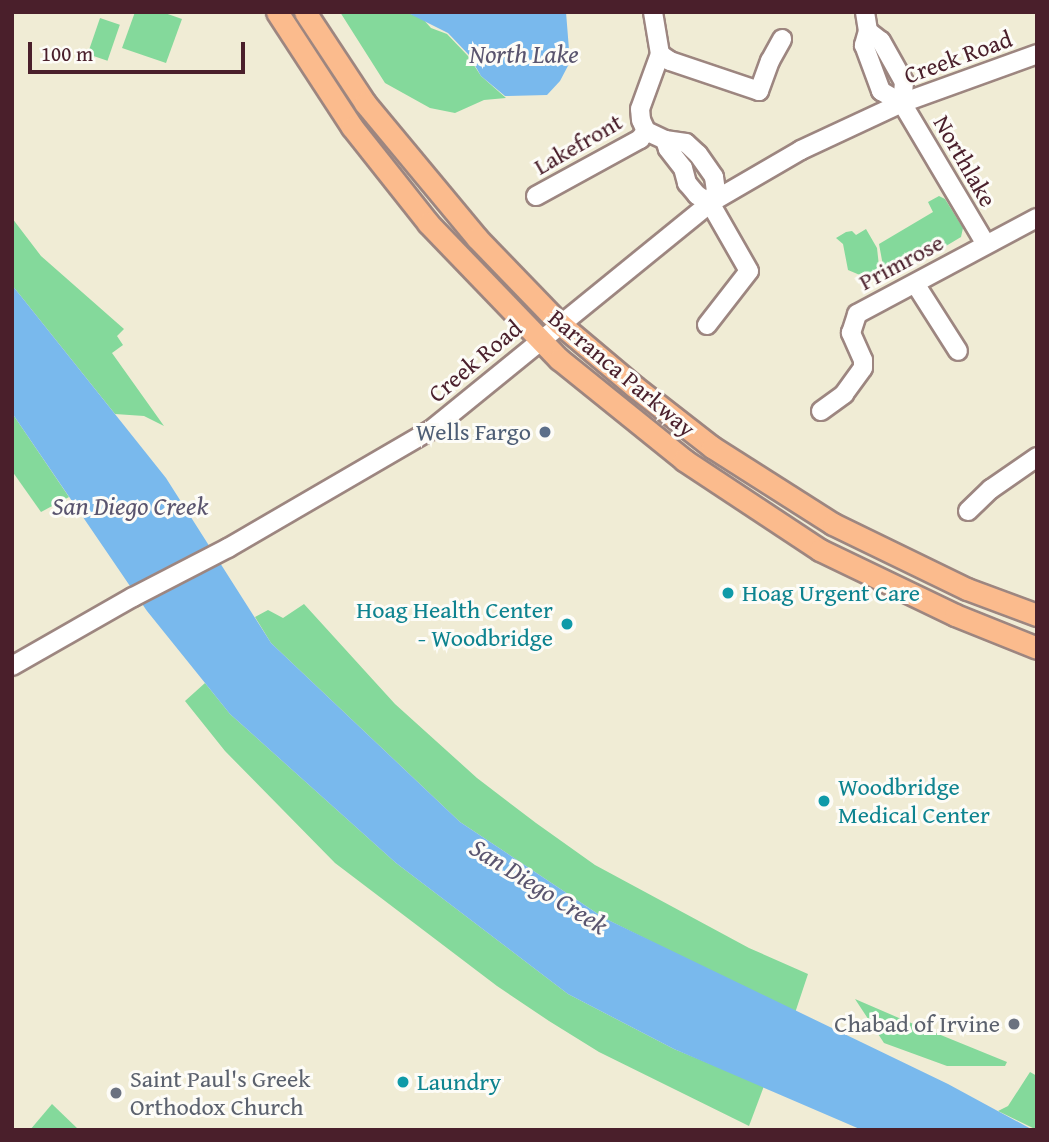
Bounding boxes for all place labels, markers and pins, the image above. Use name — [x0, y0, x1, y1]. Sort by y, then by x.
place label: Wells Fargo — [416, 418, 531, 446]
marker: Wells Fargo — [537, 424, 553, 440]
place label: Hoag Urgent Care — [742, 579, 920, 607]
marker: Hoag Urgent Care — [720, 585, 736, 601]
place label: Hoag Health Center - Woodbridge — [356, 596, 553, 652]
marker: Hoag Health Center - Woodbridge — [559, 616, 575, 632]
place label: Woodbridge Medical Center — [838, 773, 990, 829]
marker: Woodbridge Medical Center — [816, 793, 832, 809]
place label: Chabad of Irvine — [834, 1010, 1000, 1038]
marker: Chabad of Irvine — [1006, 1016, 1022, 1032]
place label: Saint Paul's Greek Orthodox Church — [130, 1065, 310, 1121]
place label: Laundry — [417, 1068, 501, 1096]
marker: Laundry — [395, 1074, 411, 1090]
marker: Saint Paul's Greek Orthodox Church — [108, 1085, 124, 1101]

